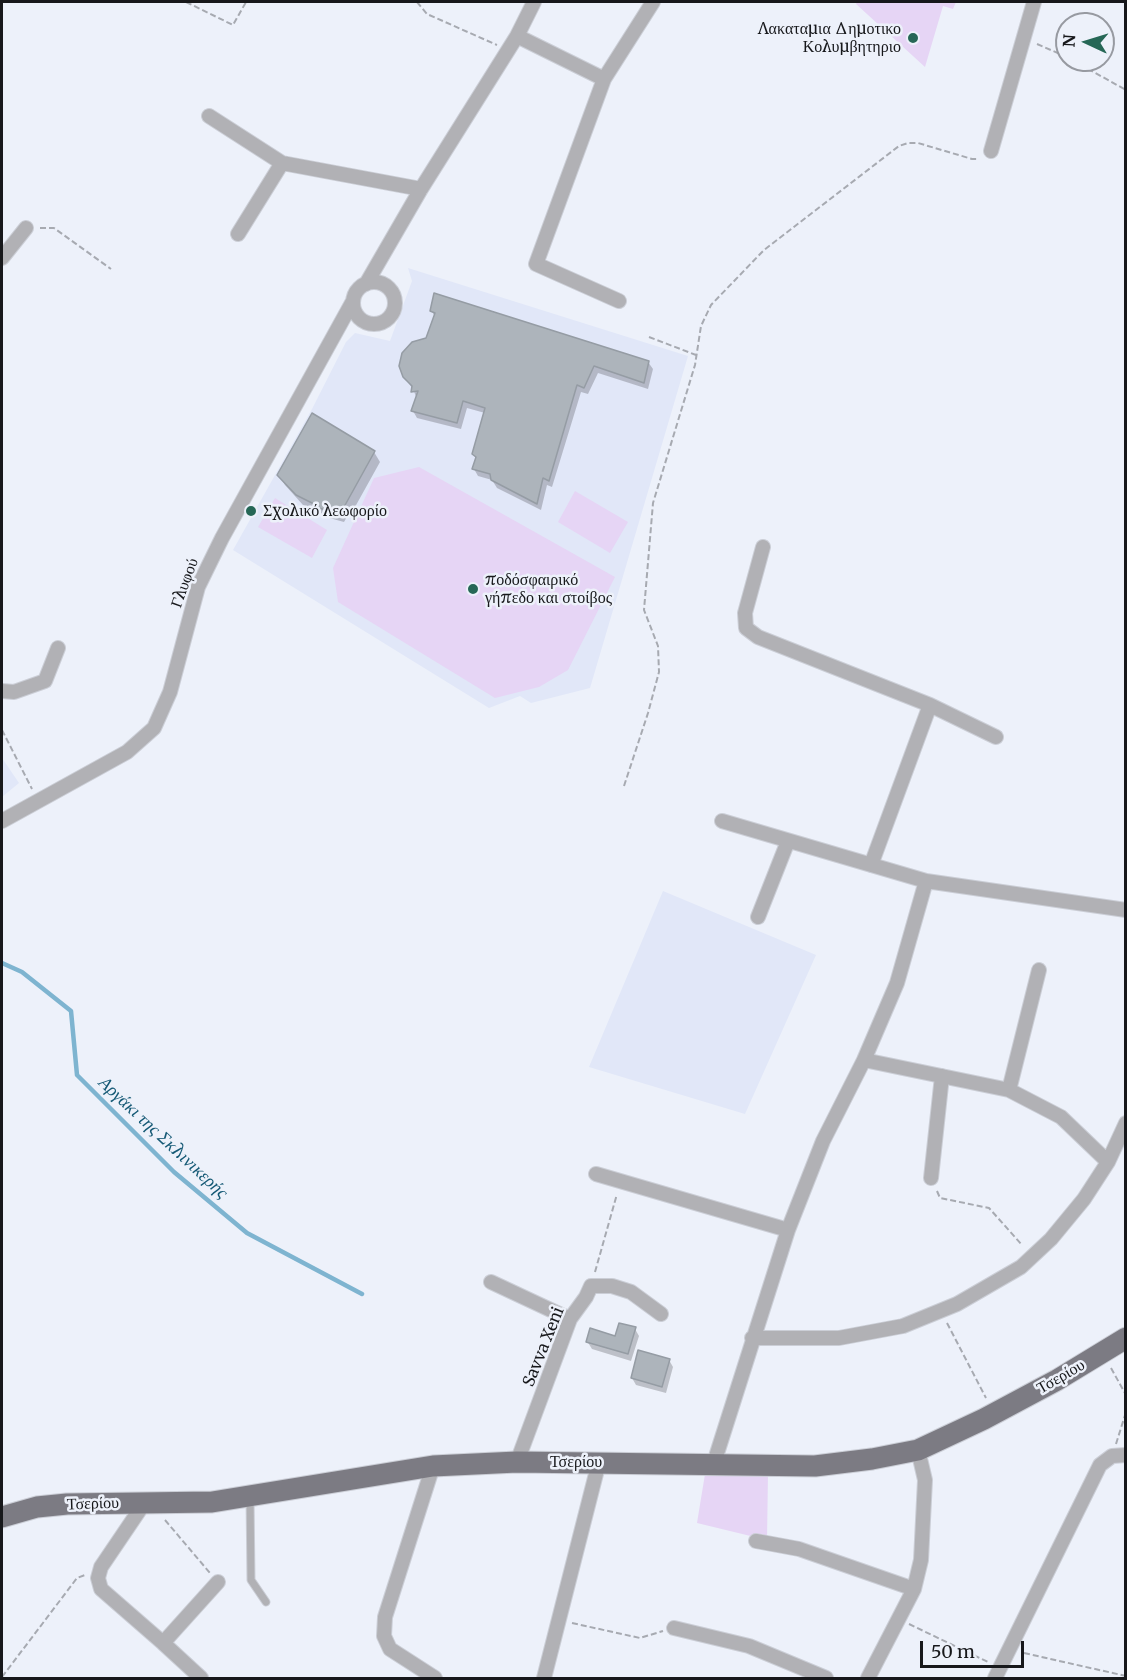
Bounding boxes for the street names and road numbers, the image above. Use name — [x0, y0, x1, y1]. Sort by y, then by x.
street label: Γλυφού — [167, 555, 203, 611]
street label: Savva Xeni — [519, 1304, 569, 1390]
street label: Τσερίου — [1034, 1356, 1088, 1398]
street label: Τσερίου — [550, 1452, 602, 1472]
street label: Τσερίου — [67, 1493, 119, 1515]

